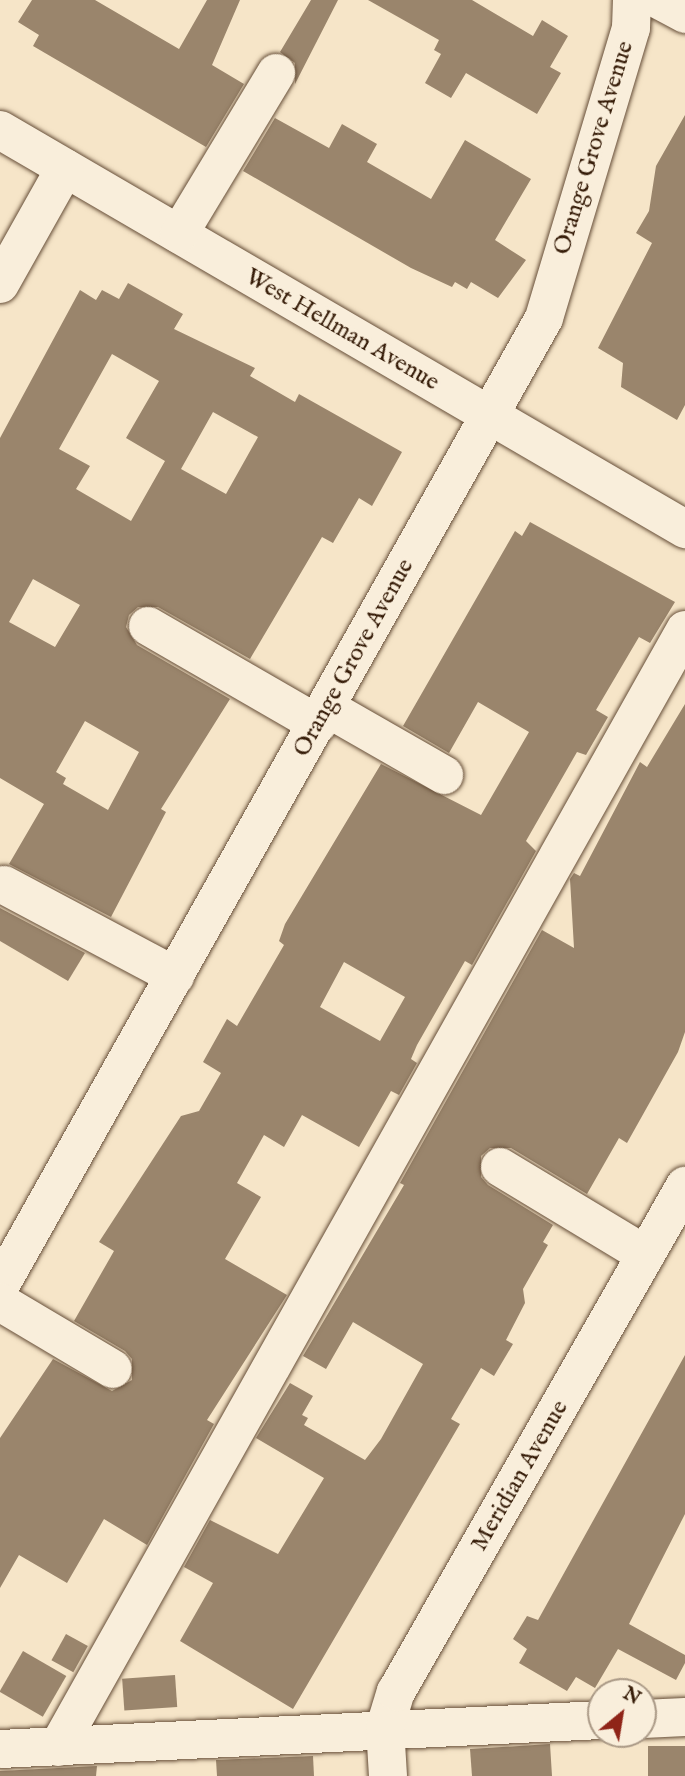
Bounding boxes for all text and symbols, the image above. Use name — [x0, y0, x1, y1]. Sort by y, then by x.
street label: Orange Grove Avenue — [548, 38, 640, 258]
street label: West Hellman Avenue — [240, 263, 444, 397]
street label: Orange Grove Avenue — [288, 554, 420, 762]
street label: Meridian Avenue — [465, 1395, 575, 1557]
north arrow — [587, 1678, 657, 1748]
text: N — [618, 1682, 645, 1711]

